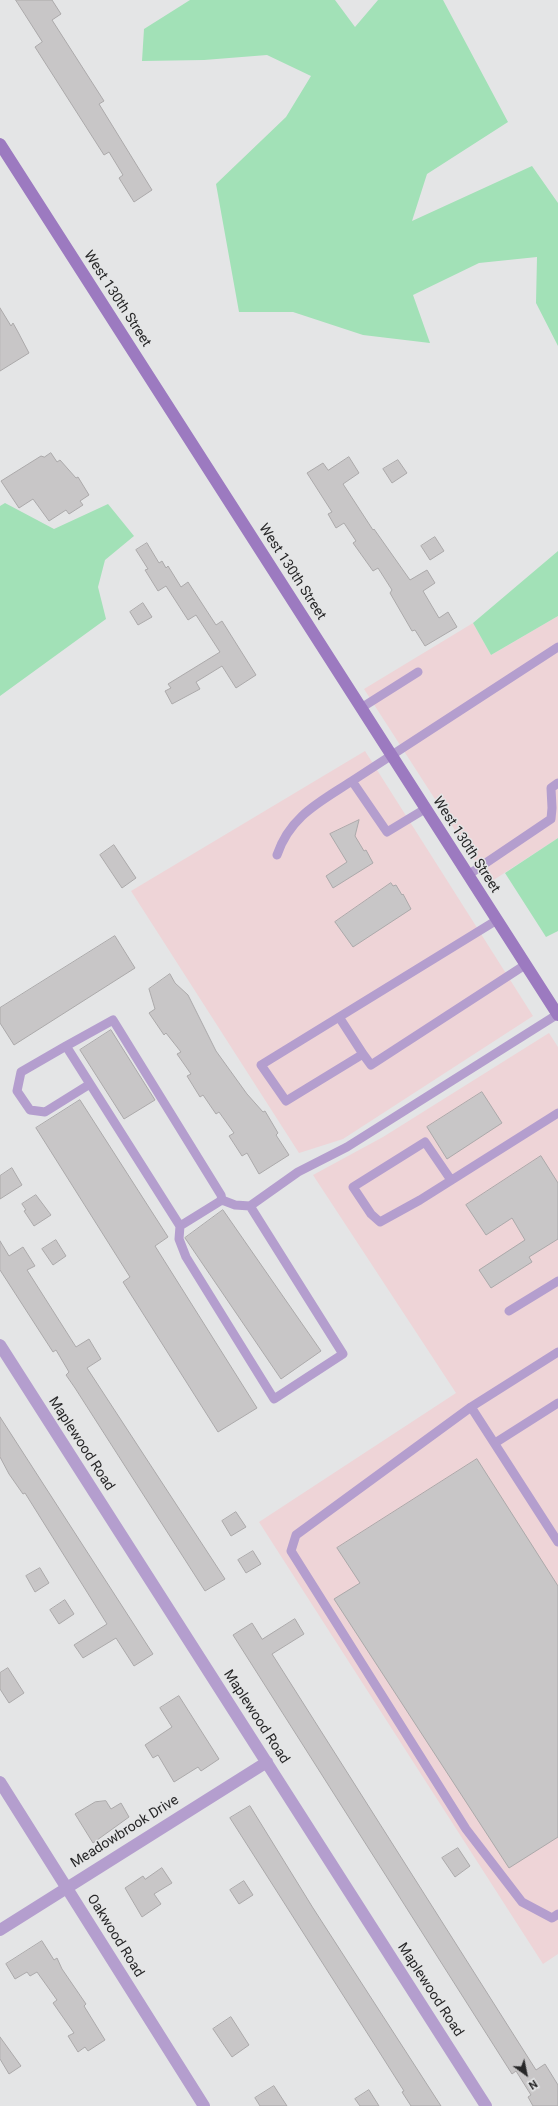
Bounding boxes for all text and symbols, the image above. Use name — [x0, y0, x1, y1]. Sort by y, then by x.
street label: West 130th Street — [80, 248, 154, 350]
street label: West 130th Street — [255, 521, 329, 623]
street label: West 130th Street — [429, 794, 503, 896]
street label: Maplewood Road — [44, 1394, 118, 1494]
street label: Maplewood Road — [219, 1667, 293, 1767]
street label: Meadowbrook Drive — [68, 1792, 182, 1872]
street label: Oakwood Road — [83, 1892, 147, 1980]
street label: Maplewood Road — [393, 1940, 467, 2040]
north arrow — [506, 2054, 546, 2094]
text: N — [526, 2077, 540, 2092]

